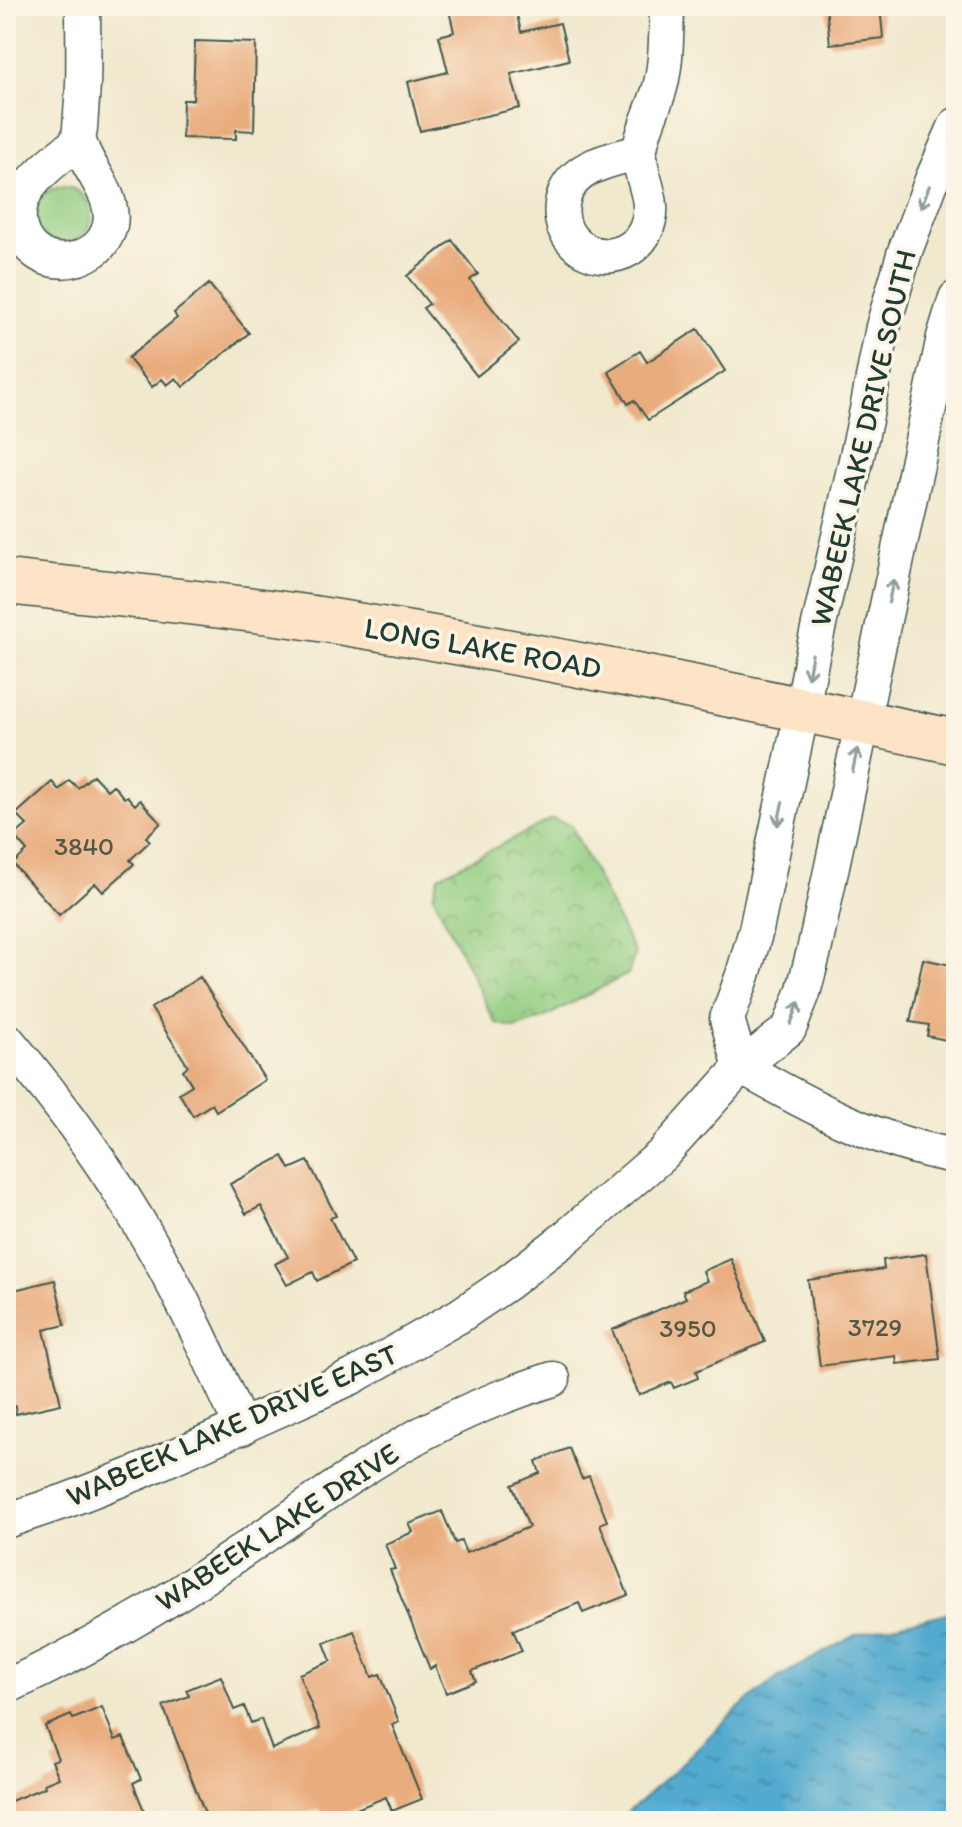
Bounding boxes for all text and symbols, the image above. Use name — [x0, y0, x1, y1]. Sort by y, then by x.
one-way arrow — [917, 184, 931, 209]
street label: WABEEK LAKE DRIVE SOUTH — [801, 246, 924, 630]
one-way arrow — [884, 579, 899, 605]
street label: LONG LAKE ROAD — [362, 608, 604, 687]
one-way arrow — [802, 653, 817, 679]
one-way arrow — [848, 748, 863, 774]
one-way arrow — [772, 800, 787, 826]
house number: 3840 — [54, 830, 114, 862]
one-way arrow — [789, 1001, 803, 1026]
house number: 3729 — [848, 1311, 902, 1343]
house number: 3950 — [659, 1312, 717, 1344]
street label: WABEEK LAKE DRIVE EAST — [60, 1335, 404, 1515]
street label: WABEEK LAKE DRIVE — [148, 1434, 405, 1619]

